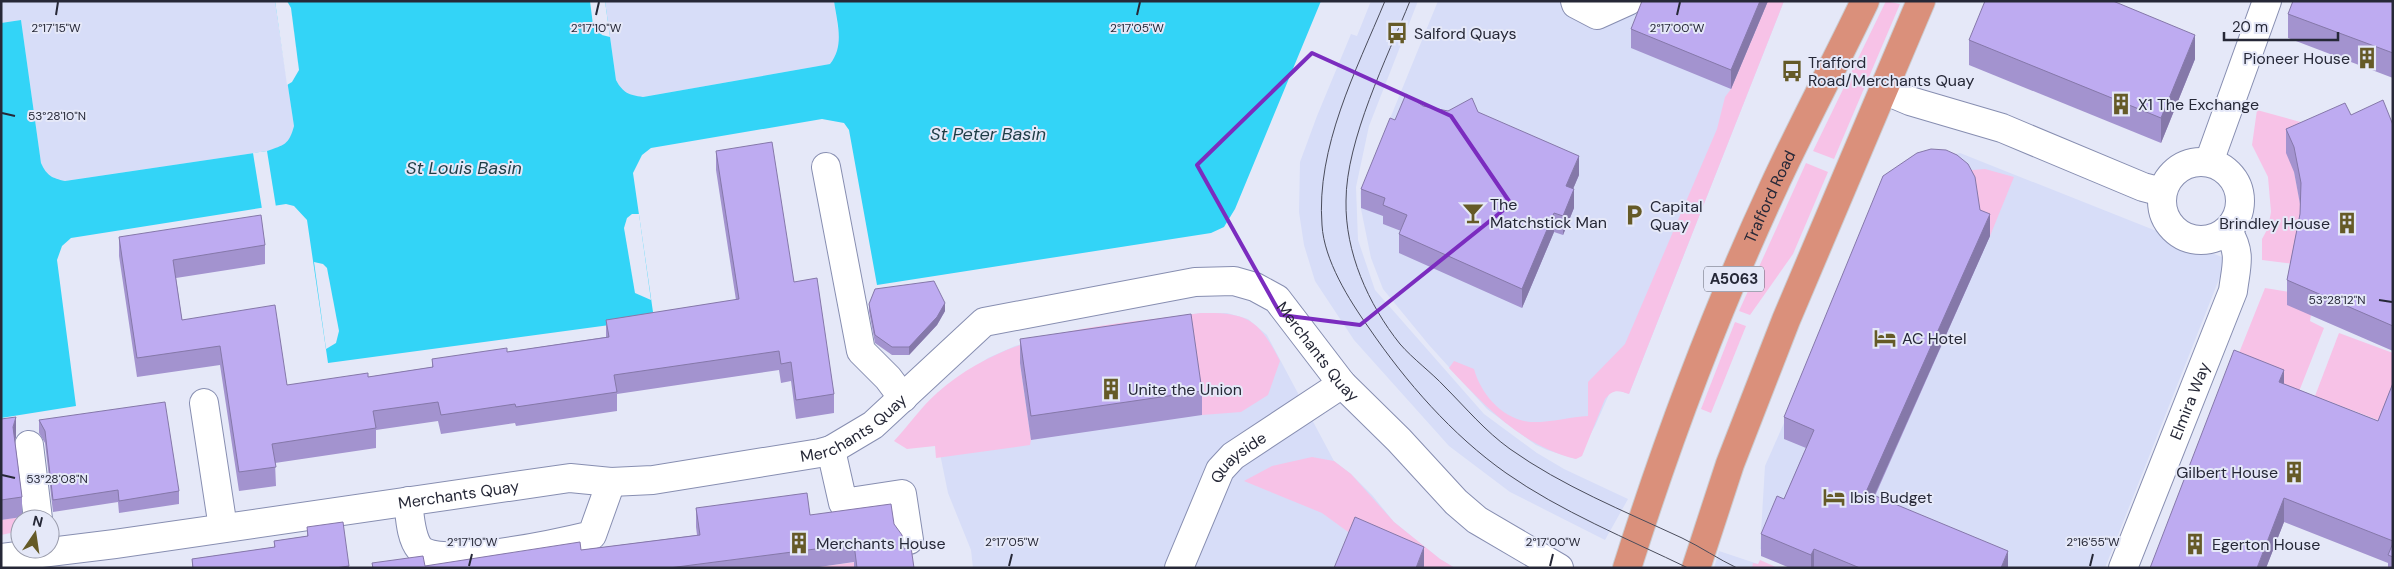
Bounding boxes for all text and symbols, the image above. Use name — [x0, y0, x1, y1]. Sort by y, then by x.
scale bar — [2224, 10, 2338, 42]
text: 20 m — [2232, 17, 2268, 37]
text: 2°17'15"W — [31, 20, 81, 36]
text: 2°17'10"W — [571, 20, 622, 36]
text: 2°17'05"W — [1110, 20, 1164, 36]
bus stop icon: Salford Quays — [1384, 20, 1410, 46]
text: 2°17'00"W — [1650, 20, 1705, 36]
place label: Salford Quays — [1414, 23, 1517, 44]
building icon: Pioneer House — [2354, 45, 2380, 71]
place label: Pioneer House — [2243, 48, 2350, 69]
place label: Trafford Road/Merchants Quay — [1808, 52, 1974, 91]
bus stop icon: Trafford Road/Merchants Quay — [1779, 58, 1805, 84]
building icon: X1 The Exchange — [2108, 91, 2134, 117]
place label: X1 The Exchange — [2138, 94, 2259, 115]
text: 53°28'10"N — [28, 108, 86, 124]
water label: St Peter Basin — [930, 122, 1046, 146]
street label: Trafford Road — [1739, 147, 1800, 247]
water label: St Louis Basin — [406, 156, 522, 180]
place label: The Matchstick Man — [1490, 194, 1607, 233]
place label: Capital Quay — [1650, 196, 1703, 235]
bar icon: The Matchstick Man — [1460, 200, 1486, 226]
parking icon: Capital Quay — [1621, 202, 1647, 228]
building icon: Brindley House — [2334, 210, 2360, 236]
place label: Brindley House — [2219, 213, 2330, 234]
road number: A5063 — [1704, 266, 1764, 292]
text: 53°28'12"N — [2309, 292, 2365, 308]
street label: Merchants Quay — [1272, 297, 1364, 406]
hotel icon: AC Hotel — [1872, 325, 1898, 351]
place label: AC Hotel — [1902, 328, 1966, 349]
street label: Elmira Way — [2165, 359, 2215, 443]
building icon: Unite the Union — [1098, 376, 1124, 402]
place label: Unite the Union — [1128, 379, 1242, 400]
street label: Merchants Quay — [799, 389, 911, 467]
street label: Quayside — [1206, 427, 1270, 486]
building icon: Gilbert House — [2281, 459, 2307, 485]
place label: Gilbert House — [2176, 462, 2278, 483]
text: 53°28'08"N — [26, 471, 88, 487]
street label: Merchants Quay — [397, 476, 521, 514]
hotel icon: Ibis Budget — [1821, 484, 1847, 510]
place label: Ibis Budget — [1850, 487, 1932, 508]
north arrow — [10, 509, 60, 559]
text: N — [31, 511, 45, 531]
building icon: Merchants House — [786, 530, 812, 556]
building icon: Egerton House — [2182, 531, 2208, 557]
place label: Merchants House — [816, 533, 946, 554]
text: 2°17'10"W — [447, 534, 498, 550]
text: 2°17'05"W — [985, 534, 1039, 550]
text: 2°17'00"W — [1526, 534, 1581, 550]
text: 2°16'55"W — [2066, 534, 2120, 550]
place label: Egerton House — [2212, 534, 2320, 555]

